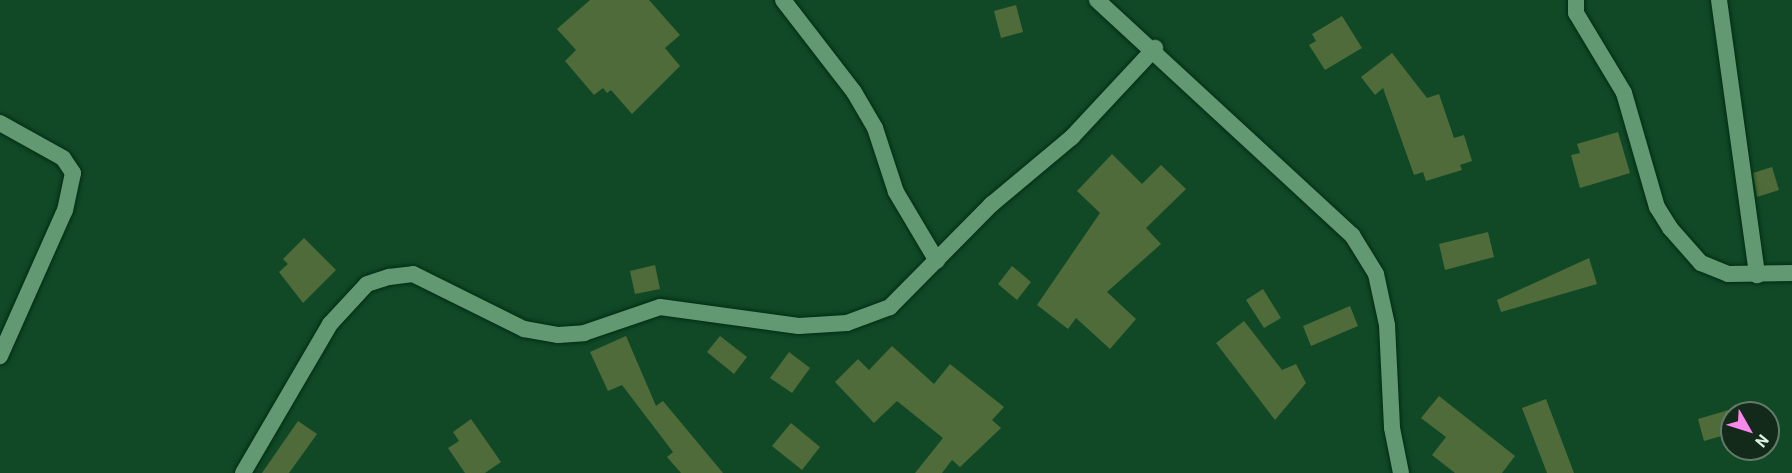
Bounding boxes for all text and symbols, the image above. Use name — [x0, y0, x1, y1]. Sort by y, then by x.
north arrow — [1720, 401, 1780, 461]
text: N — [1752, 431, 1774, 451]

